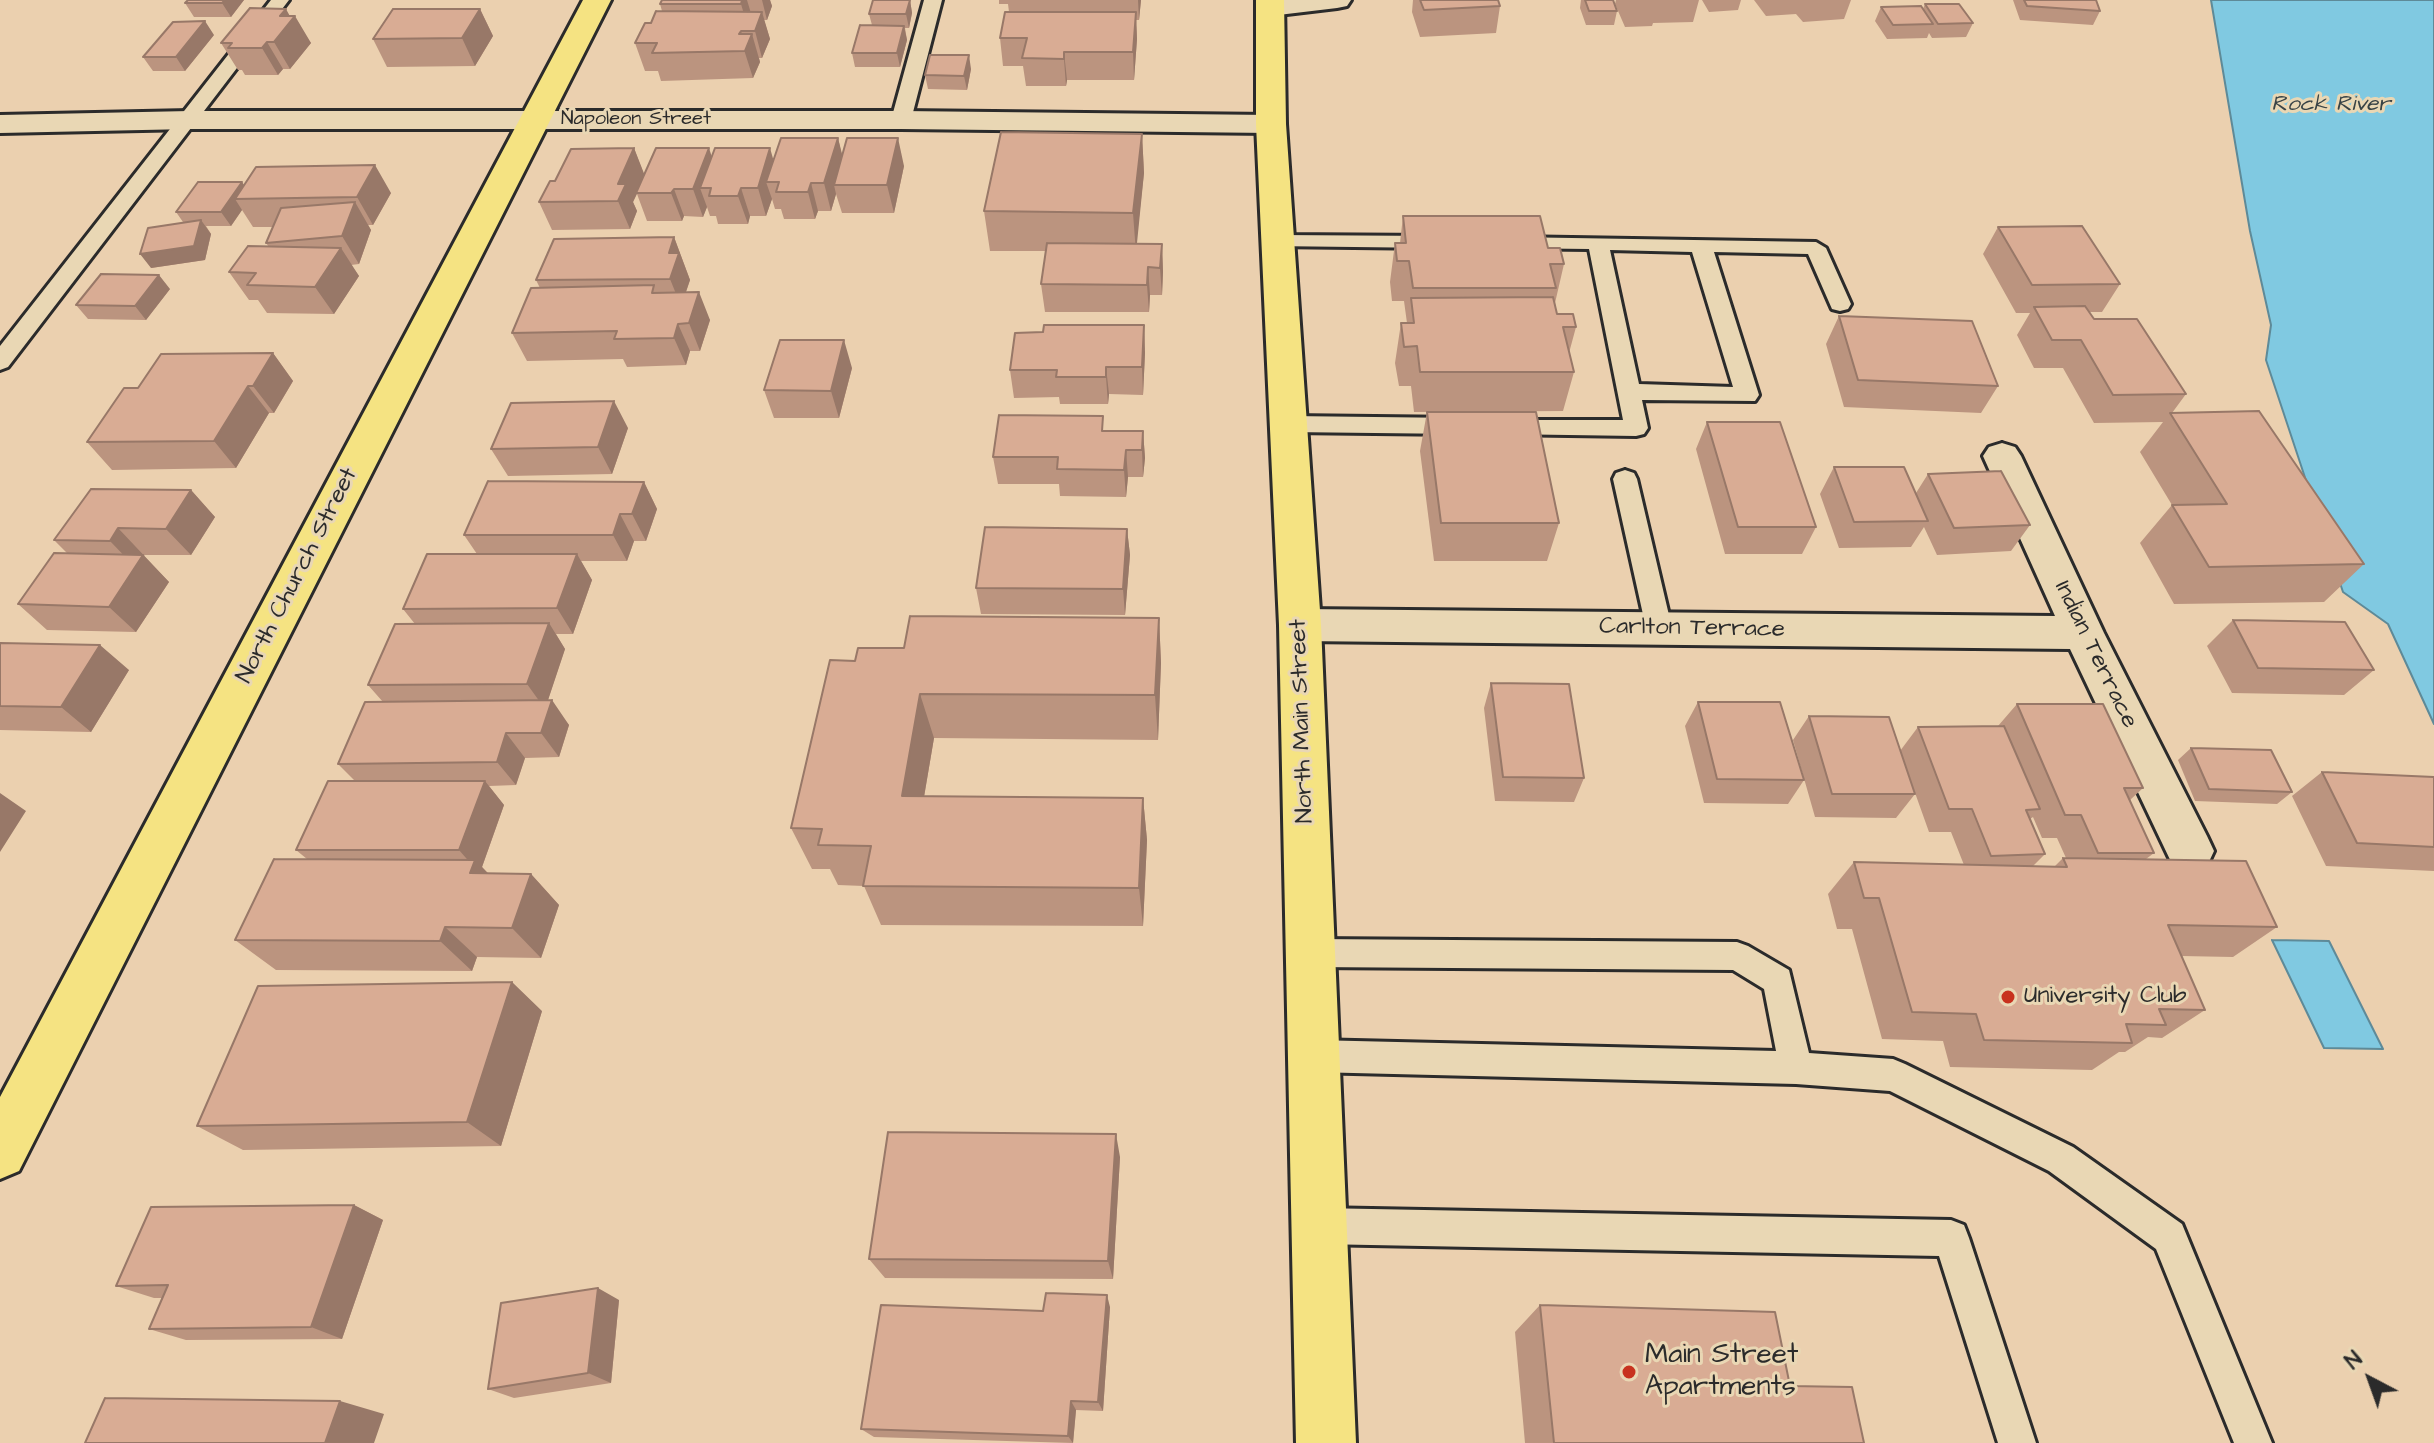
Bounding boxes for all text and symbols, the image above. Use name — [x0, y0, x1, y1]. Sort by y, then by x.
water label: Rock River — [2272, 92, 2390, 118]
street label: Napoleon Street — [561, 108, 711, 132]
street label: North Church Street — [231, 463, 365, 689]
street label: Indian Terrace — [2047, 577, 2143, 733]
street label: Carlton Terrace — [1599, 613, 1785, 645]
street label: North Main Street — [1285, 618, 1321, 824]
place label: University Club — [2024, 983, 2186, 1011]
marker: University Club — [1999, 988, 2017, 1006]
place label: Main Street Apartments — [1645, 1339, 1798, 1405]
north arrow — [2330, 1339, 2410, 1419]
text: N — [2339, 1344, 2369, 1377]
marker: Main Street Apartments — [1620, 1363, 1638, 1381]

